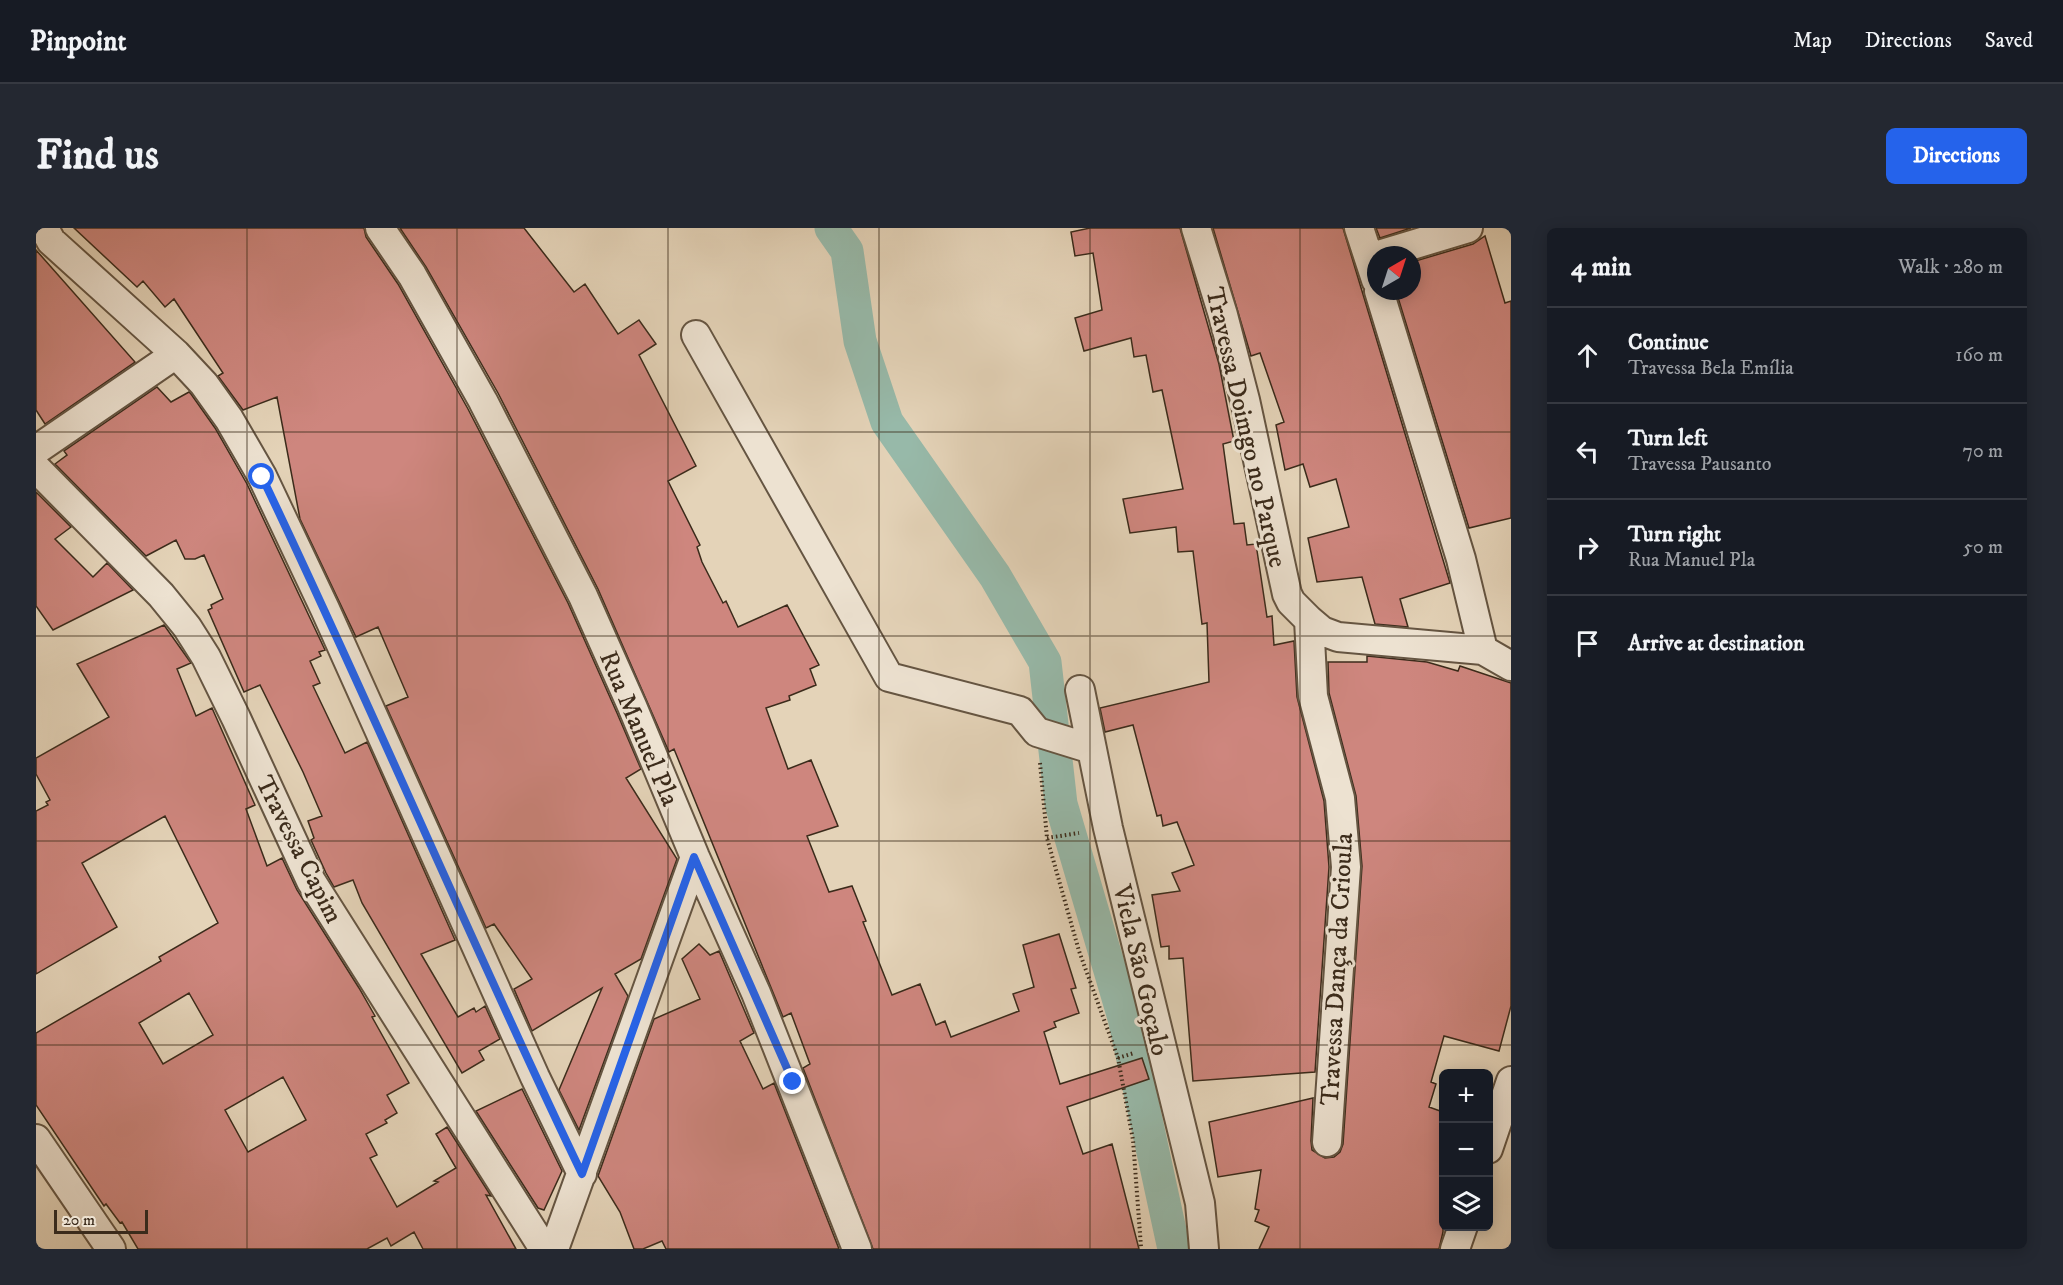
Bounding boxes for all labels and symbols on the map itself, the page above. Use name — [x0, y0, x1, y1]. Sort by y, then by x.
north arrow — [1367, 246, 1421, 300]
street label: Travessa Doimgo no Parque — [1197, 284, 1294, 571]
route start — [248, 463, 274, 489]
street label: Rua Manuel Pla — [591, 646, 686, 811]
street label: Travessa Capim — [247, 770, 350, 929]
street label: Travessa Dança da Crioula — [1314, 832, 1361, 1106]
street label: Viela São Goçalo — [1105, 881, 1176, 1059]
route end — [779, 1068, 805, 1094]
scale bar — [54, 1207, 148, 1234]

